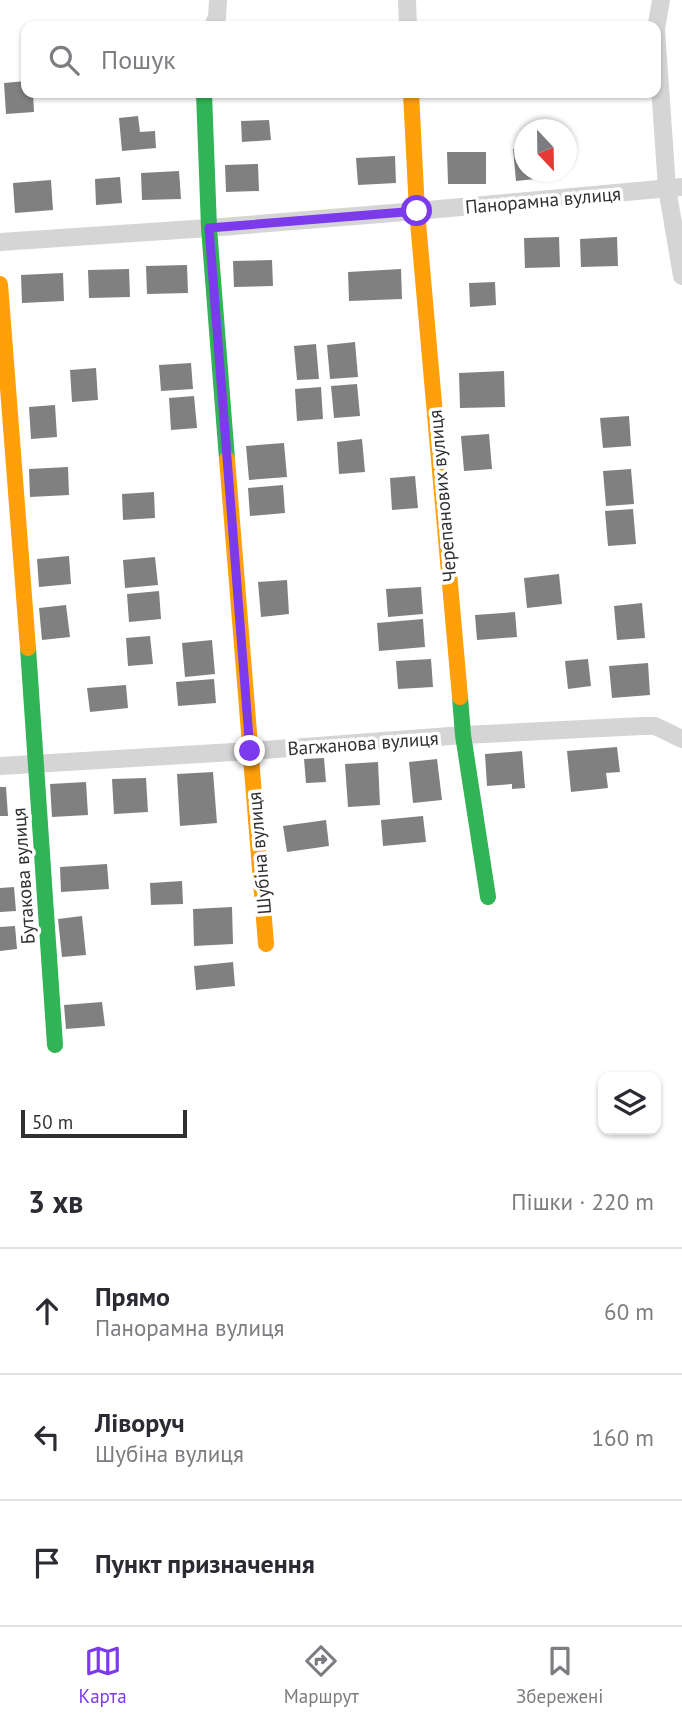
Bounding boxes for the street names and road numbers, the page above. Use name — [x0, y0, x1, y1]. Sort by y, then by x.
street label: Панорамна вулиця — [464, 181, 622, 219]
street label: Черепанових вулиця — [423, 409, 461, 583]
street label: Вагжанова вулиця — [287, 726, 439, 760]
street label: Шубіна вулиця — [242, 791, 276, 915]
street label: Бутакова вулиця — [6, 807, 40, 945]

